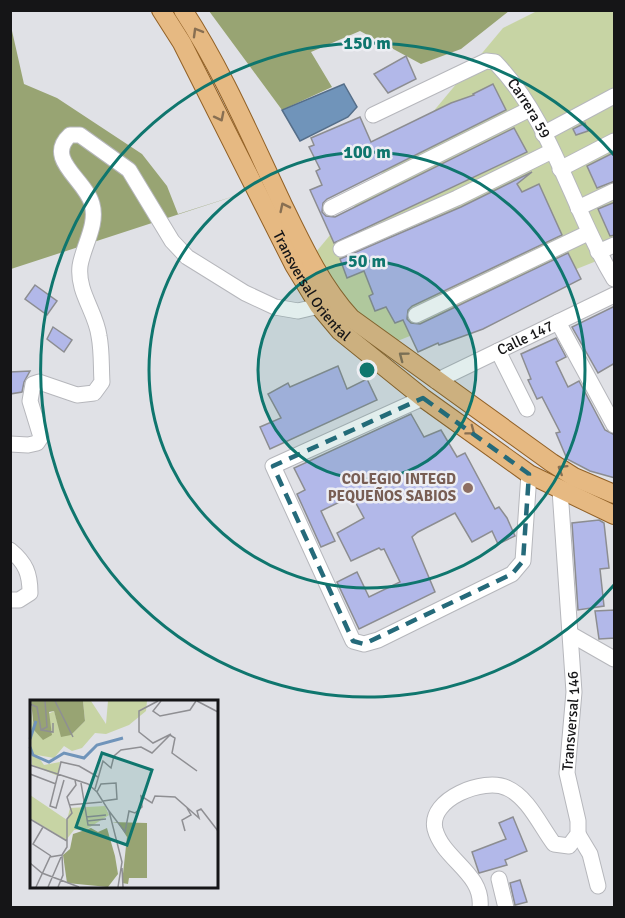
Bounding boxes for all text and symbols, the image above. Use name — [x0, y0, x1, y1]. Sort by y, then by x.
one-way arrow — [193, 28, 204, 38]
text: 150 m — [343, 32, 391, 54]
street label: Carrera 59 — [504, 75, 554, 141]
one-way arrow — [212, 111, 224, 122]
text: 100 m — [343, 141, 391, 163]
one-way arrow — [280, 202, 291, 213]
street label: Transversal Oriental — [269, 228, 354, 345]
text: 50 m — [348, 250, 386, 272]
street label: Calle 147 — [494, 317, 556, 359]
one-way arrow — [398, 353, 409, 364]
centre of rings — [357, 360, 377, 380]
one-way arrow — [465, 424, 476, 435]
one-way arrow — [558, 465, 568, 477]
place label: COLEGIO INTEGD PEQUEÑOS SABIOS — [328, 470, 456, 505]
marker: COLEGIO INTEGD PEQUEÑOS SABIOS — [461, 481, 475, 495]
street label: Transversal 146 — [558, 670, 583, 772]
inset map — [30, 700, 218, 888]

